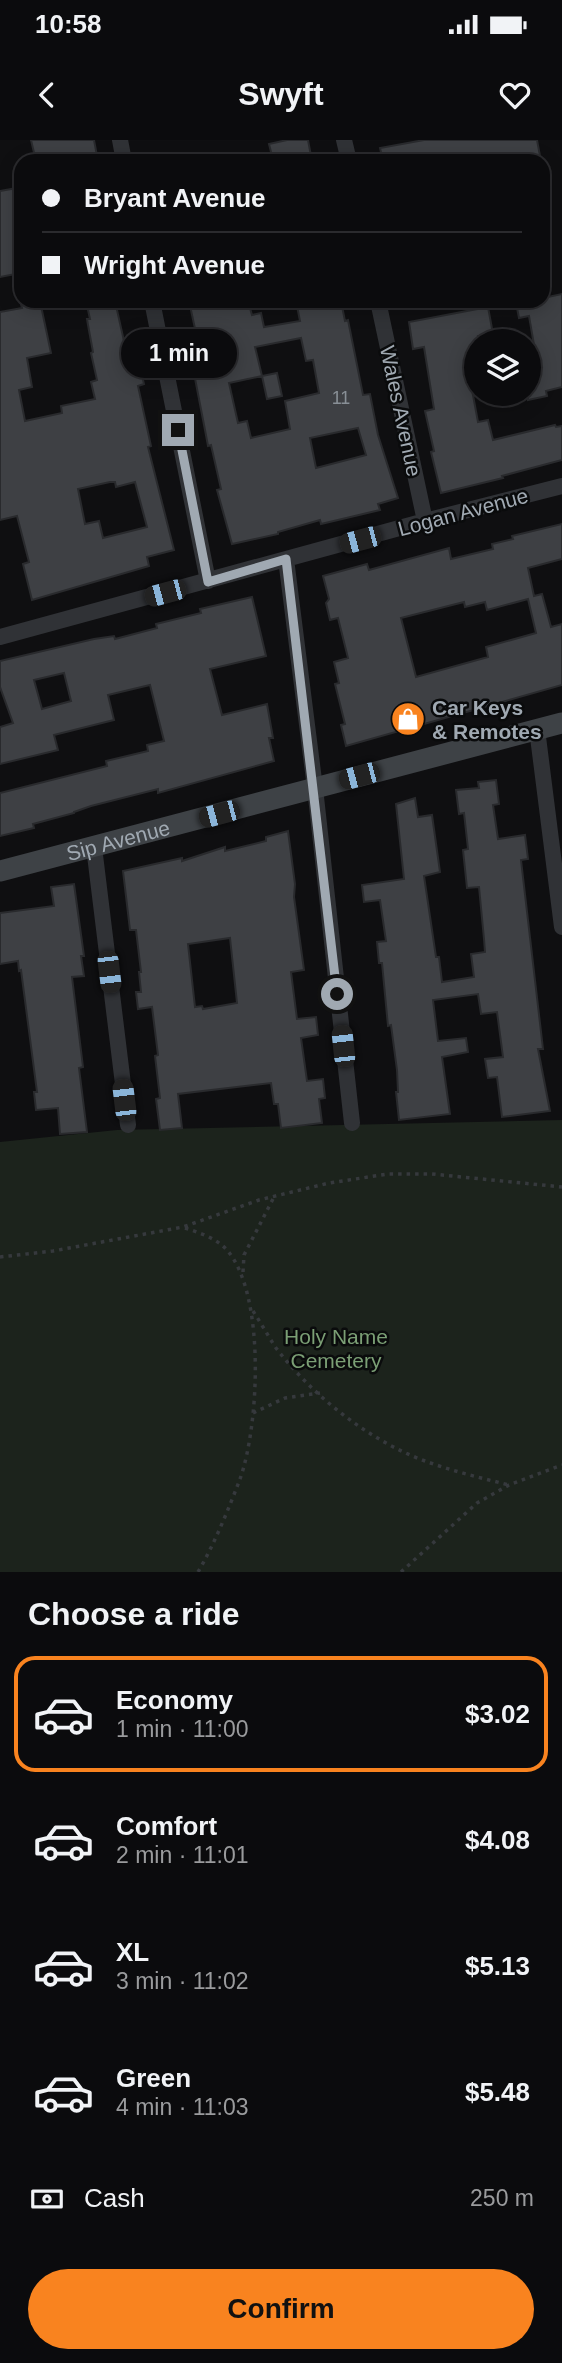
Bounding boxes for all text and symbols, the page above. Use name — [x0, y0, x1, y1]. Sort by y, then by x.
text: 10:58 — [35, 9, 102, 39]
icon: back — [28, 76, 66, 114]
text: Swyft — [238, 76, 324, 112]
icon: heart — [496, 76, 534, 114]
text: Bryant Avenue — [84, 183, 266, 213]
text: Wright Avenue — [84, 250, 265, 280]
callout: 1 min — [120, 328, 236, 378]
map controls — [464, 329, 541, 406]
button: layers — [464, 329, 541, 406]
text: 1 min — [149, 340, 209, 366]
street label: Wales Avenue — [376, 344, 426, 478]
house number: 11 — [332, 388, 350, 408]
route end — [162, 414, 194, 446]
street label: Logan Avenue — [395, 484, 531, 540]
car — [337, 524, 384, 556]
car — [142, 577, 189, 609]
place label: Car Keys & Remotes — [432, 696, 542, 743]
shop icon: Car Keys & Remotes — [389, 700, 427, 738]
car — [336, 760, 383, 792]
car — [196, 798, 243, 830]
street label: Sip Avenue — [64, 815, 172, 865]
car — [97, 950, 122, 994]
route start — [321, 978, 353, 1010]
car — [331, 1024, 356, 1068]
car — [112, 1078, 137, 1122]
park label: Holy Name Cemetery — [284, 1325, 388, 1372]
text: Choose a ride — [28, 1596, 240, 1632]
icon: car — [32, 1683, 95, 1746]
text: Economy — [116, 1685, 233, 1715]
text: $3.02 — [465, 1699, 530, 1729]
text: 1 min · 11:00 — [116, 1716, 249, 1742]
icon: car — [32, 1809, 95, 1872]
text: Comfort — [116, 1811, 217, 1841]
text: $4.08 — [465, 1825, 530, 1855]
text: 2 min · 11:01 — [116, 1842, 249, 1868]
icon: car — [32, 1935, 95, 1998]
text: XL — [116, 1937, 149, 1967]
text: $5.13 — [465, 1951, 530, 1981]
text: 3 min · 11:02 — [116, 1968, 249, 1994]
icon: car — [32, 2061, 95, 2124]
text: Green — [116, 2063, 191, 2093]
text: $5.48 — [465, 2077, 530, 2107]
text: 4 min · 11:03 — [116, 2094, 249, 2120]
icon: cash — [28, 2180, 66, 2218]
text: Cash — [84, 2183, 145, 2213]
text: 250 m — [470, 2185, 534, 2211]
button: Confirm — [28, 2269, 534, 2349]

